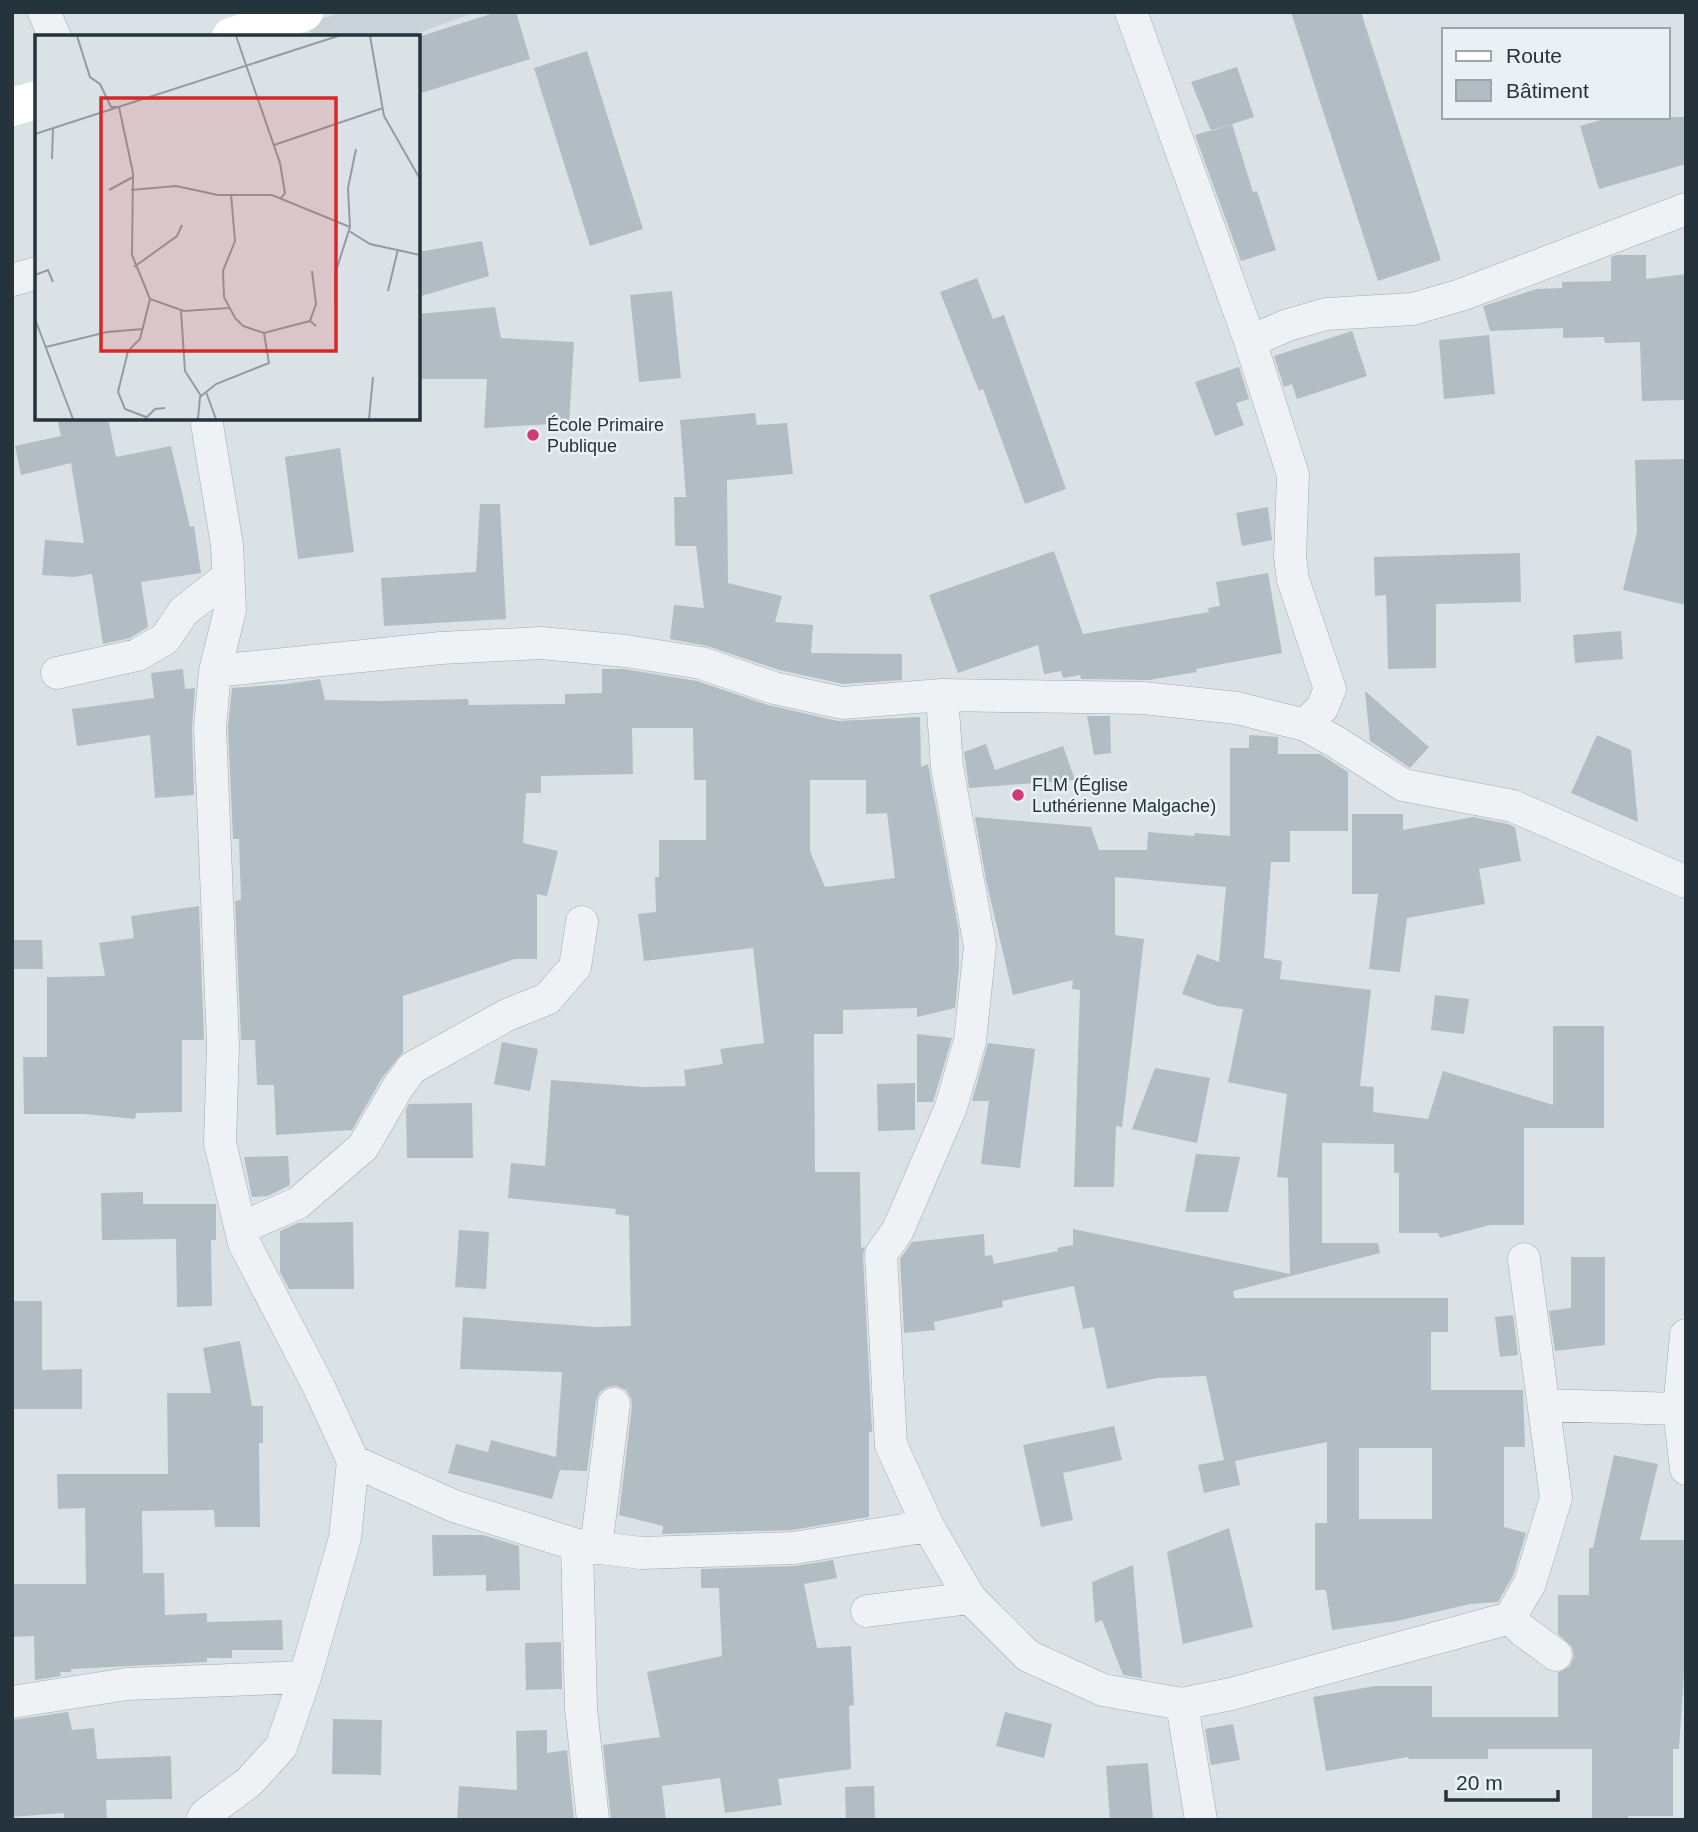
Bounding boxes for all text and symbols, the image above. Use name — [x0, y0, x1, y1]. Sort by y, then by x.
legend — [1442, 28, 1670, 119]
inset map — [35, 35, 420, 420]
text: Route — [1506, 44, 1562, 67]
text: Bâtiment — [1506, 79, 1589, 102]
place label: École Primaire Publique — [547, 415, 664, 456]
marker: École Primaire Publique — [525, 427, 541, 443]
place label: FLM (Église Luthérienne Malgache) — [1032, 775, 1216, 816]
marker: FLM (Église Luthérienne Malgache) — [1010, 787, 1026, 803]
scale bar — [1446, 1758, 1558, 1802]
text: 20 m — [1456, 1771, 1503, 1794]

